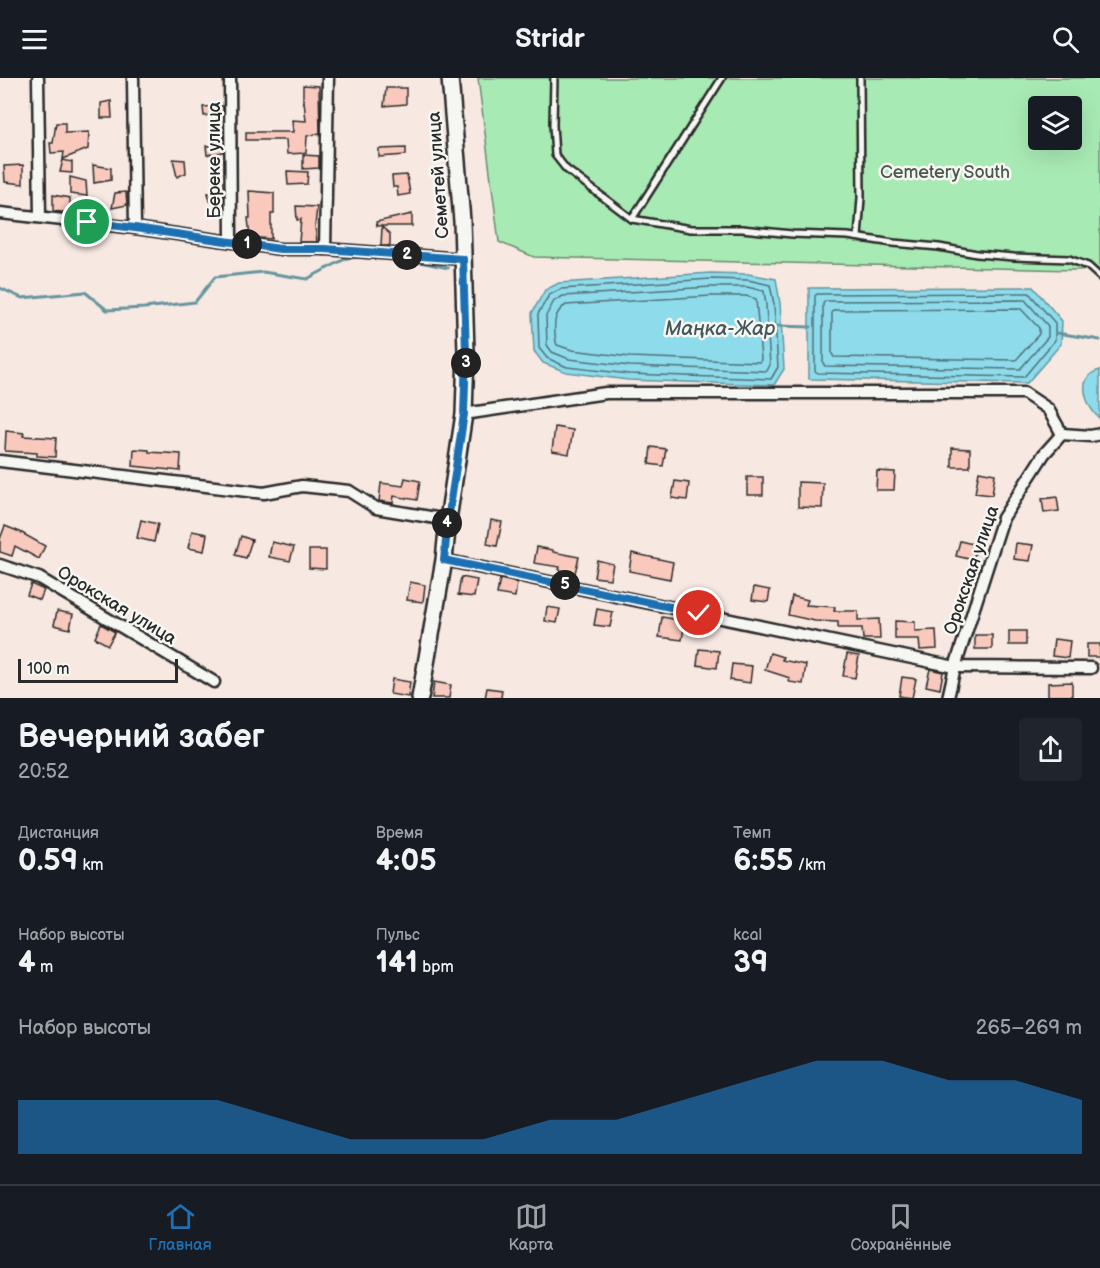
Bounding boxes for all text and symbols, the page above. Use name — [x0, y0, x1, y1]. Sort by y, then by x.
icon: menu — [18, 23, 51, 56]
text: Stridr — [515, 23, 585, 55]
icon: search — [1049, 23, 1082, 56]
map controls — [1028, 96, 1082, 150]
button: layers — [1028, 96, 1082, 150]
street label: Береке улица — [204, 101, 225, 218]
street label: Семетей улица — [424, 110, 453, 239]
park label: Cemetery South — [880, 162, 1010, 183]
pin — [61, 196, 112, 247]
icon: arrive — [70, 205, 103, 238]
pin: 1 — [232, 229, 262, 259]
text: 1 — [244, 234, 250, 253]
pin: 2 — [392, 240, 422, 270]
text: 2 — [402, 245, 412, 264]
water label: Маңка-Жар — [665, 317, 775, 341]
pin: 3 — [451, 348, 481, 378]
text: 3 — [461, 353, 471, 372]
street label: Орокская улица — [940, 503, 1004, 637]
pin: 4 — [432, 508, 462, 538]
text: 4 — [442, 513, 452, 532]
street label: Орокская улица — [53, 562, 180, 649]
pin: 5 — [550, 570, 580, 600]
text: 5 — [560, 575, 570, 594]
pin — [673, 587, 724, 638]
icon: check — [682, 596, 715, 629]
scale bar — [18, 656, 178, 684]
text: 100 m — [27, 660, 70, 679]
text: Вечерний забег — [18, 717, 265, 757]
button: share — [1019, 718, 1082, 781]
text: 20:52 — [18, 760, 69, 784]
text: Дистанция — [18, 824, 99, 843]
text: Время — [376, 824, 423, 843]
text: Темп — [733, 824, 771, 843]
text: 0.59 — [18, 843, 78, 879]
text: 4:05 — [376, 843, 437, 879]
text: 6:55 — [733, 843, 793, 879]
text: km — [78, 856, 104, 875]
text: /km — [793, 856, 826, 875]
text: Набор высоты — [18, 926, 125, 945]
text: Пульс — [376, 926, 420, 945]
text: kcal — [733, 926, 762, 945]
text: 4 — [18, 945, 36, 981]
text: 141 — [376, 945, 418, 981]
text: 39 — [733, 945, 768, 981]
text: m — [36, 958, 53, 977]
text: bpm — [418, 958, 454, 977]
text: Набор высоты — [18, 1016, 151, 1040]
text: 265–269 m — [976, 1016, 1082, 1040]
tab: Главная — [148, 1200, 212, 1255]
tab: Карта — [508, 1200, 554, 1255]
tab: Сохранённые — [850, 1200, 952, 1255]

